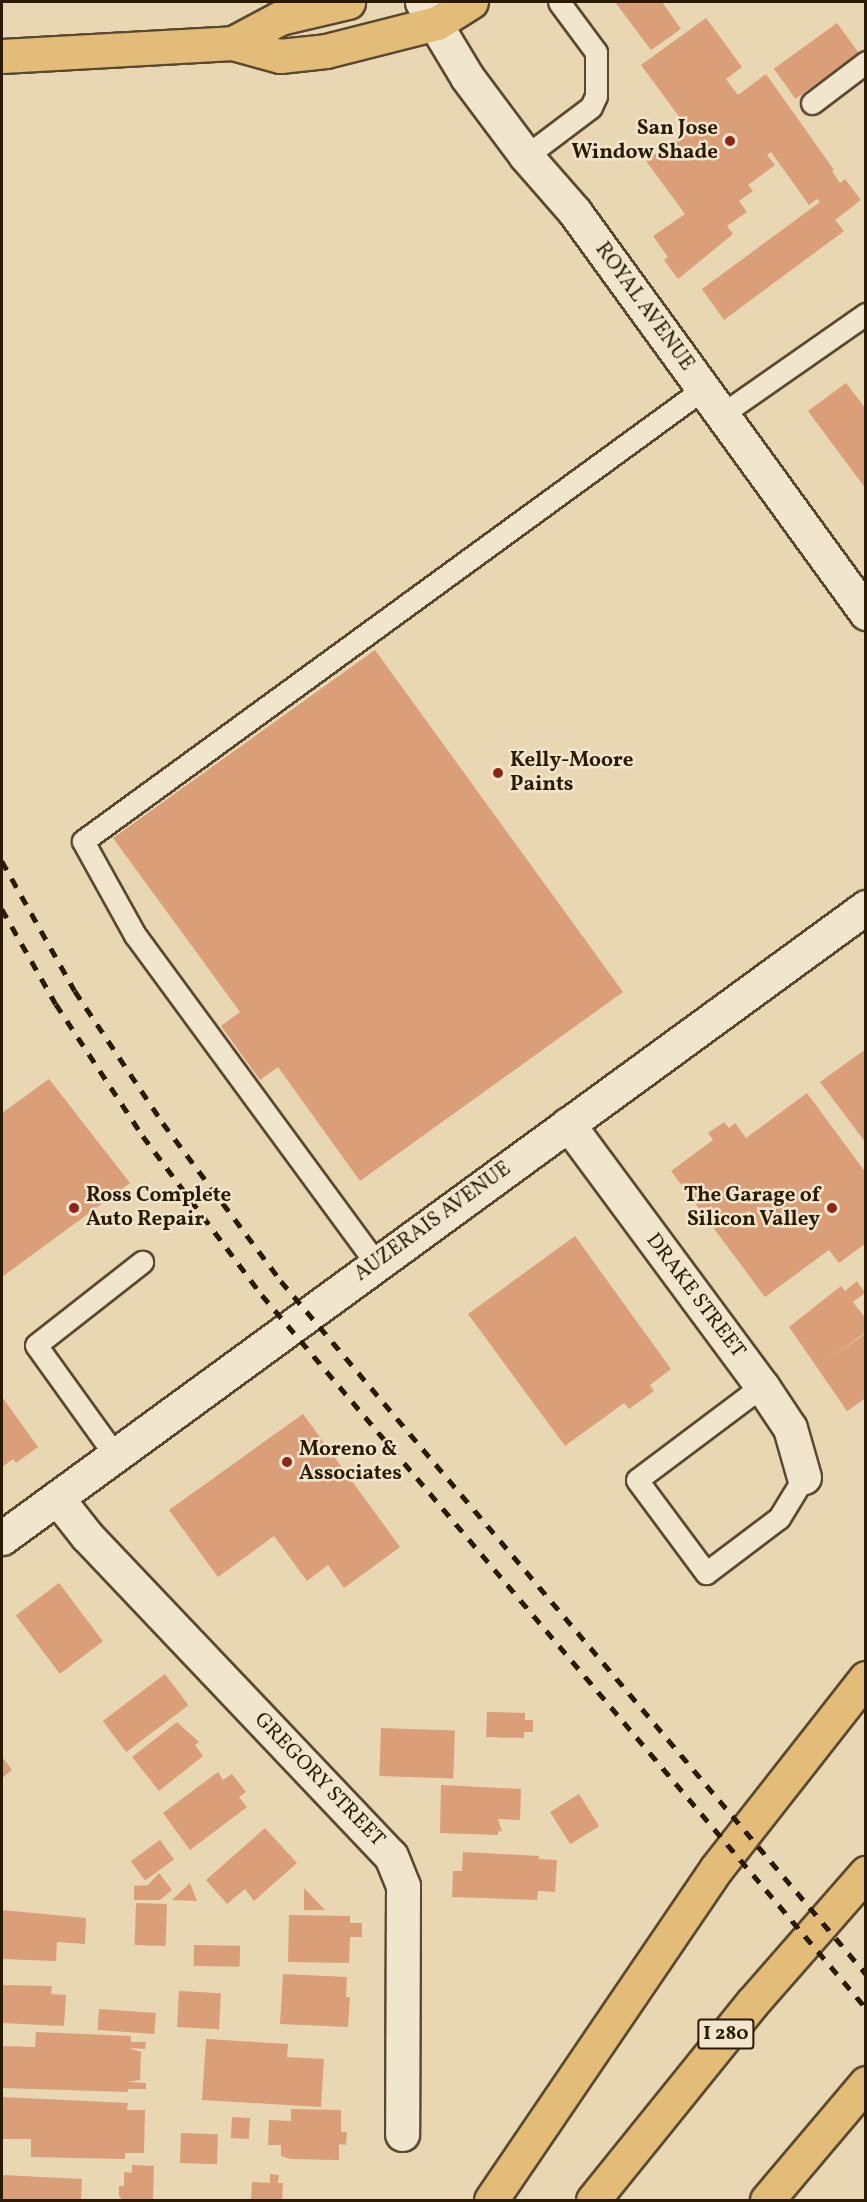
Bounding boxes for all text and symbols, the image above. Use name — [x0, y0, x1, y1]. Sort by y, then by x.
place label: San Jose Window Shade — [571, 116, 718, 166]
marker: San Jose Window Shade — [723, 134, 737, 148]
street label: ROYAL AVENUE — [589, 238, 699, 376]
place label: Kelly-Moore Paints — [510, 748, 634, 798]
marker: Kelly-Moore Paints — [491, 766, 505, 780]
street label: AUZERAIS AVENUE — [350, 1157, 516, 1287]
place label: Ross Complete Auto Repair — [86, 1183, 231, 1233]
place label: The Garage of Silicon Valley — [684, 1183, 820, 1233]
marker: Ross Complete Auto Repair — [67, 1201, 81, 1215]
marker: The Garage of Silicon Valley — [825, 1201, 839, 1215]
street label: DRAKE STREET — [640, 1229, 750, 1363]
place label: Moreno & Associates — [299, 1437, 402, 1487]
marker: Moreno & Associates — [280, 1455, 294, 1469]
street label: GREGORY STREET — [248, 1707, 390, 1853]
road number: I 280 — [696, 2017, 756, 2051]

